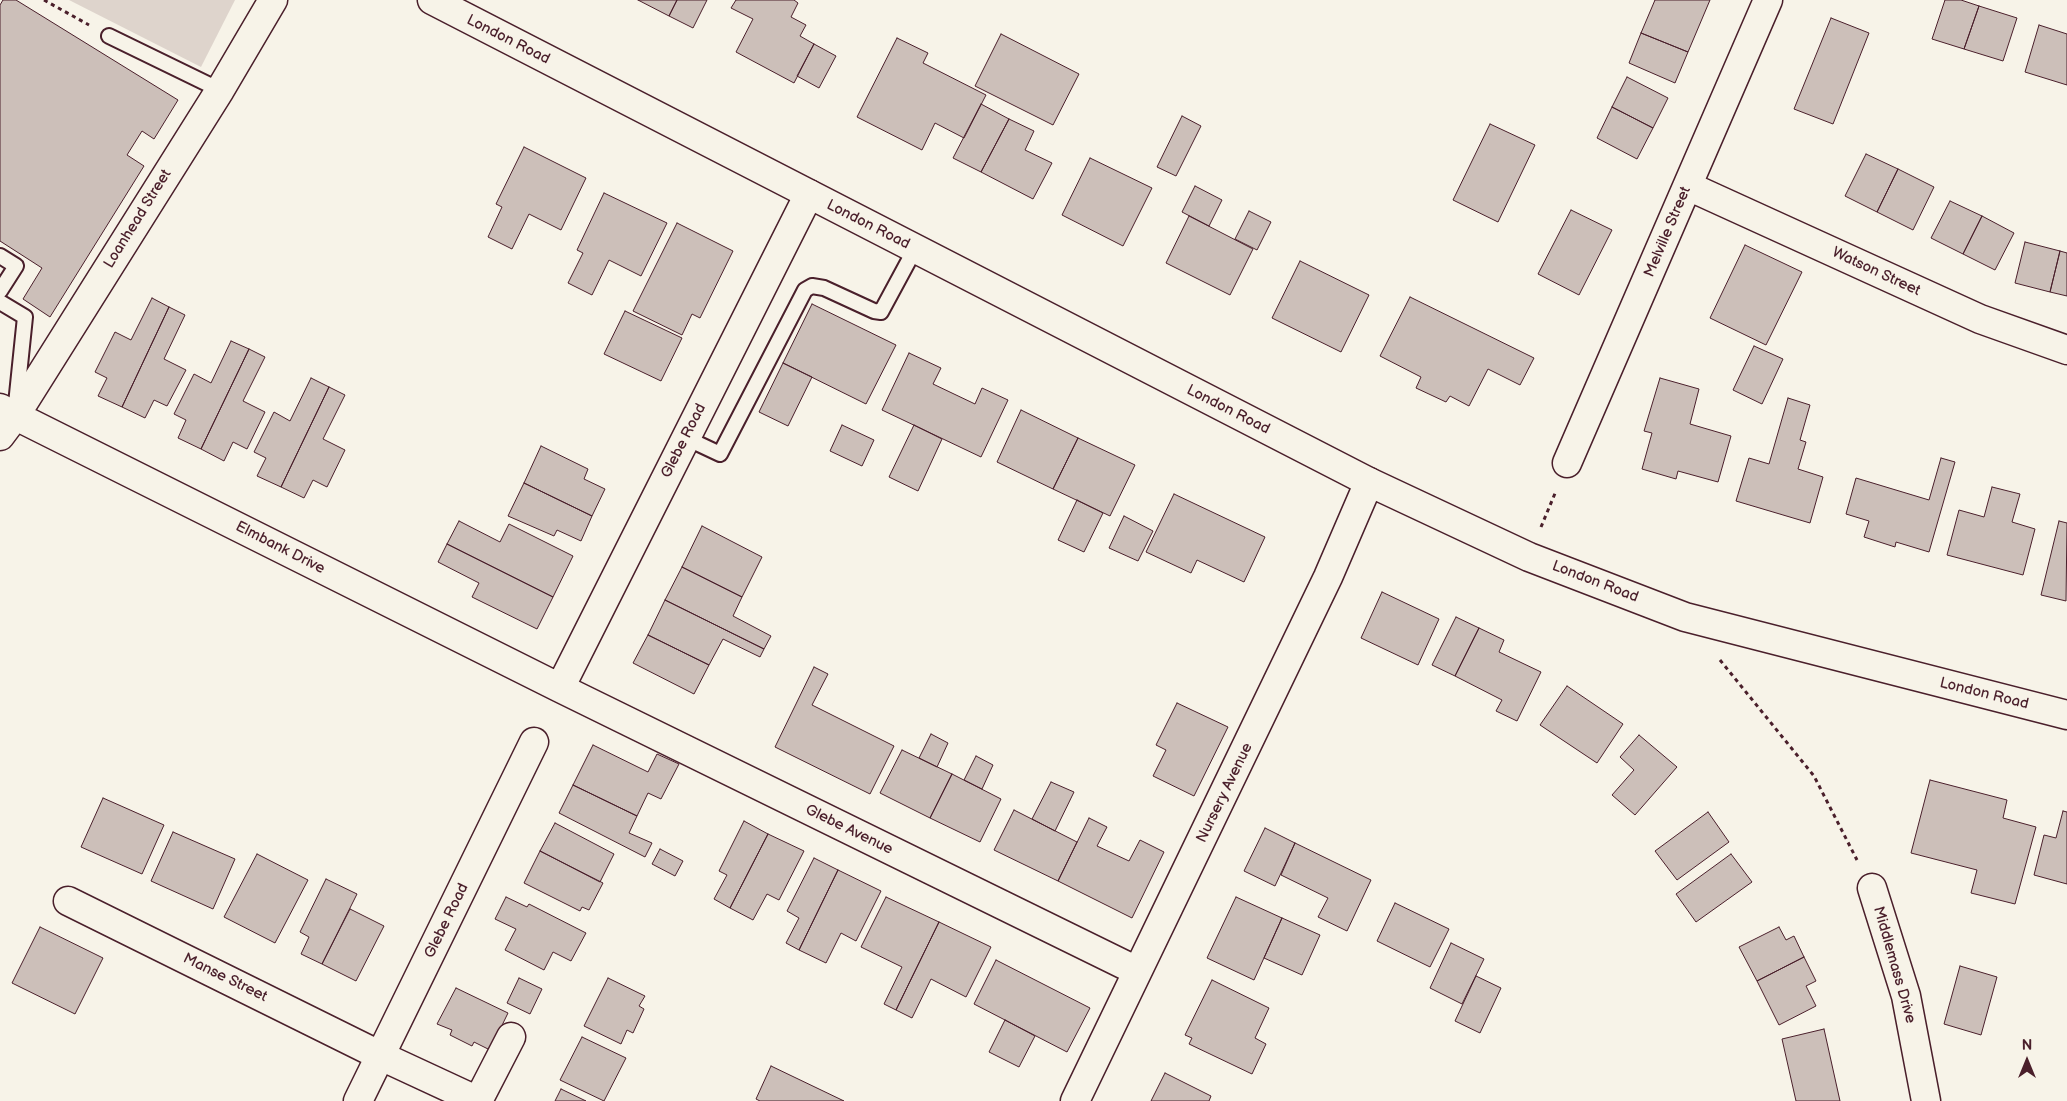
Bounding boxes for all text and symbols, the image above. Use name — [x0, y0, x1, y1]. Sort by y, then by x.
street label: London Road — [463, 11, 553, 69]
street label: Loanhead Street — [100, 166, 176, 272]
street label: Melville Street — [1641, 184, 1695, 280]
street label: London Road — [823, 196, 913, 254]
street label: Watson Street — [1829, 244, 1923, 300]
street label: London Road — [1183, 381, 1273, 439]
street label: Glebe Road — [658, 401, 710, 481]
street label: Elmbank Drive — [232, 518, 328, 578]
street label: London Road — [1549, 557, 1641, 607]
street label: London Road — [1938, 674, 2030, 714]
street label: Nursery Avenue — [1193, 740, 1257, 846]
street label: Glebe Avenue — [802, 801, 896, 859]
street label: Glebe Road — [421, 881, 473, 961]
street label: Middlemass Drive — [1869, 904, 1919, 1026]
street label: Manse Street — [180, 950, 270, 1006]
north arrow — [2002, 1036, 2052, 1086]
text: N — [2022, 1037, 2032, 1054]

